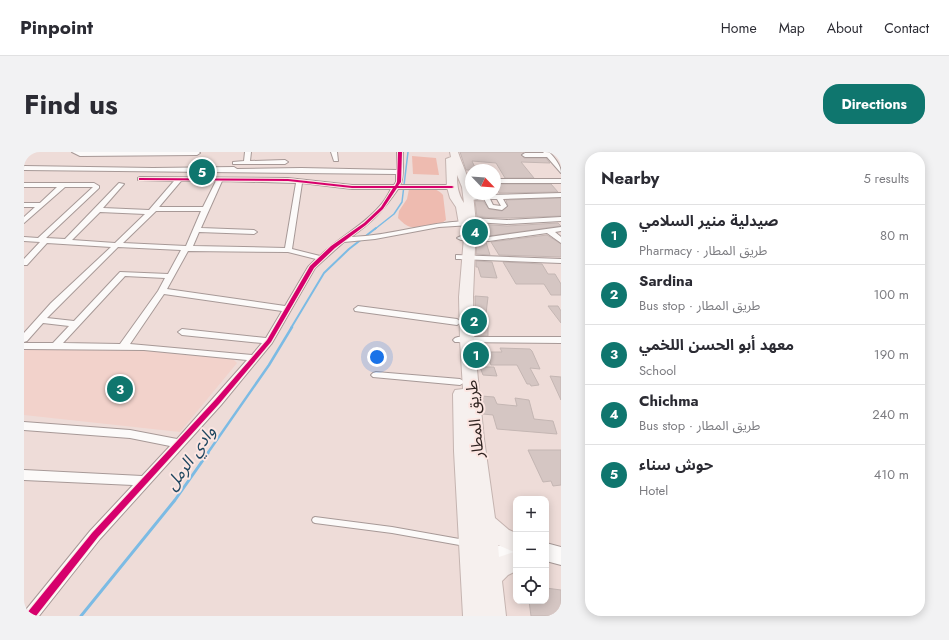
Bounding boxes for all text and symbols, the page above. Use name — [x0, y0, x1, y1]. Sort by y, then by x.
text: Pinpoint — [20, 14, 93, 41]
text: Home — [721, 18, 757, 38]
text: Map — [779, 18, 805, 38]
text: About — [827, 18, 862, 38]
text: Contact — [884, 18, 929, 38]
text: Find us — [24, 84, 118, 125]
button: Directions — [823, 84, 925, 124]
pin: 5 — [189, 157, 215, 187]
north arrow — [465, 164, 501, 200]
text: Nearby — [601, 166, 659, 190]
text: 5 results — [863, 169, 909, 188]
text: صيدلية منير السلامي — [639, 210, 778, 232]
pin: 4 — [462, 217, 488, 247]
text: 1 — [611, 226, 617, 245]
text: 80 m — [880, 226, 909, 245]
text: Pharmacy · طريق المطار — [639, 241, 767, 260]
text: Sardina — [639, 270, 693, 292]
text: 2 — [610, 285, 618, 304]
text: 100 m — [874, 285, 909, 304]
text: Bus stop · طريق المطار — [639, 296, 760, 315]
pin: 2 — [461, 306, 487, 336]
text: معهد أبو الحسن اللخمي — [639, 334, 794, 356]
pin: 1 — [463, 340, 489, 370]
text: 3 — [610, 345, 618, 364]
text: 190 m — [874, 345, 909, 364]
your location — [367, 347, 387, 367]
text: School — [639, 361, 676, 380]
pin: 3 — [107, 374, 133, 404]
street label: طريق المطار — [460, 379, 489, 460]
text: Chichma — [639, 390, 699, 412]
text: 4 — [609, 405, 619, 424]
text: 240 m — [872, 405, 909, 424]
text: Bus stop · طريق المطار — [639, 416, 760, 435]
water label: وادي الرمل — [159, 421, 223, 496]
text: حوش سناء — [639, 454, 713, 476]
text: 5 — [610, 465, 618, 484]
text: 410 m — [874, 465, 909, 484]
text: Hotel — [639, 481, 668, 500]
map controls — [513, 496, 549, 604]
button: + — [513, 496, 549, 532]
button: − — [513, 532, 549, 568]
button: locate — [513, 568, 549, 604]

